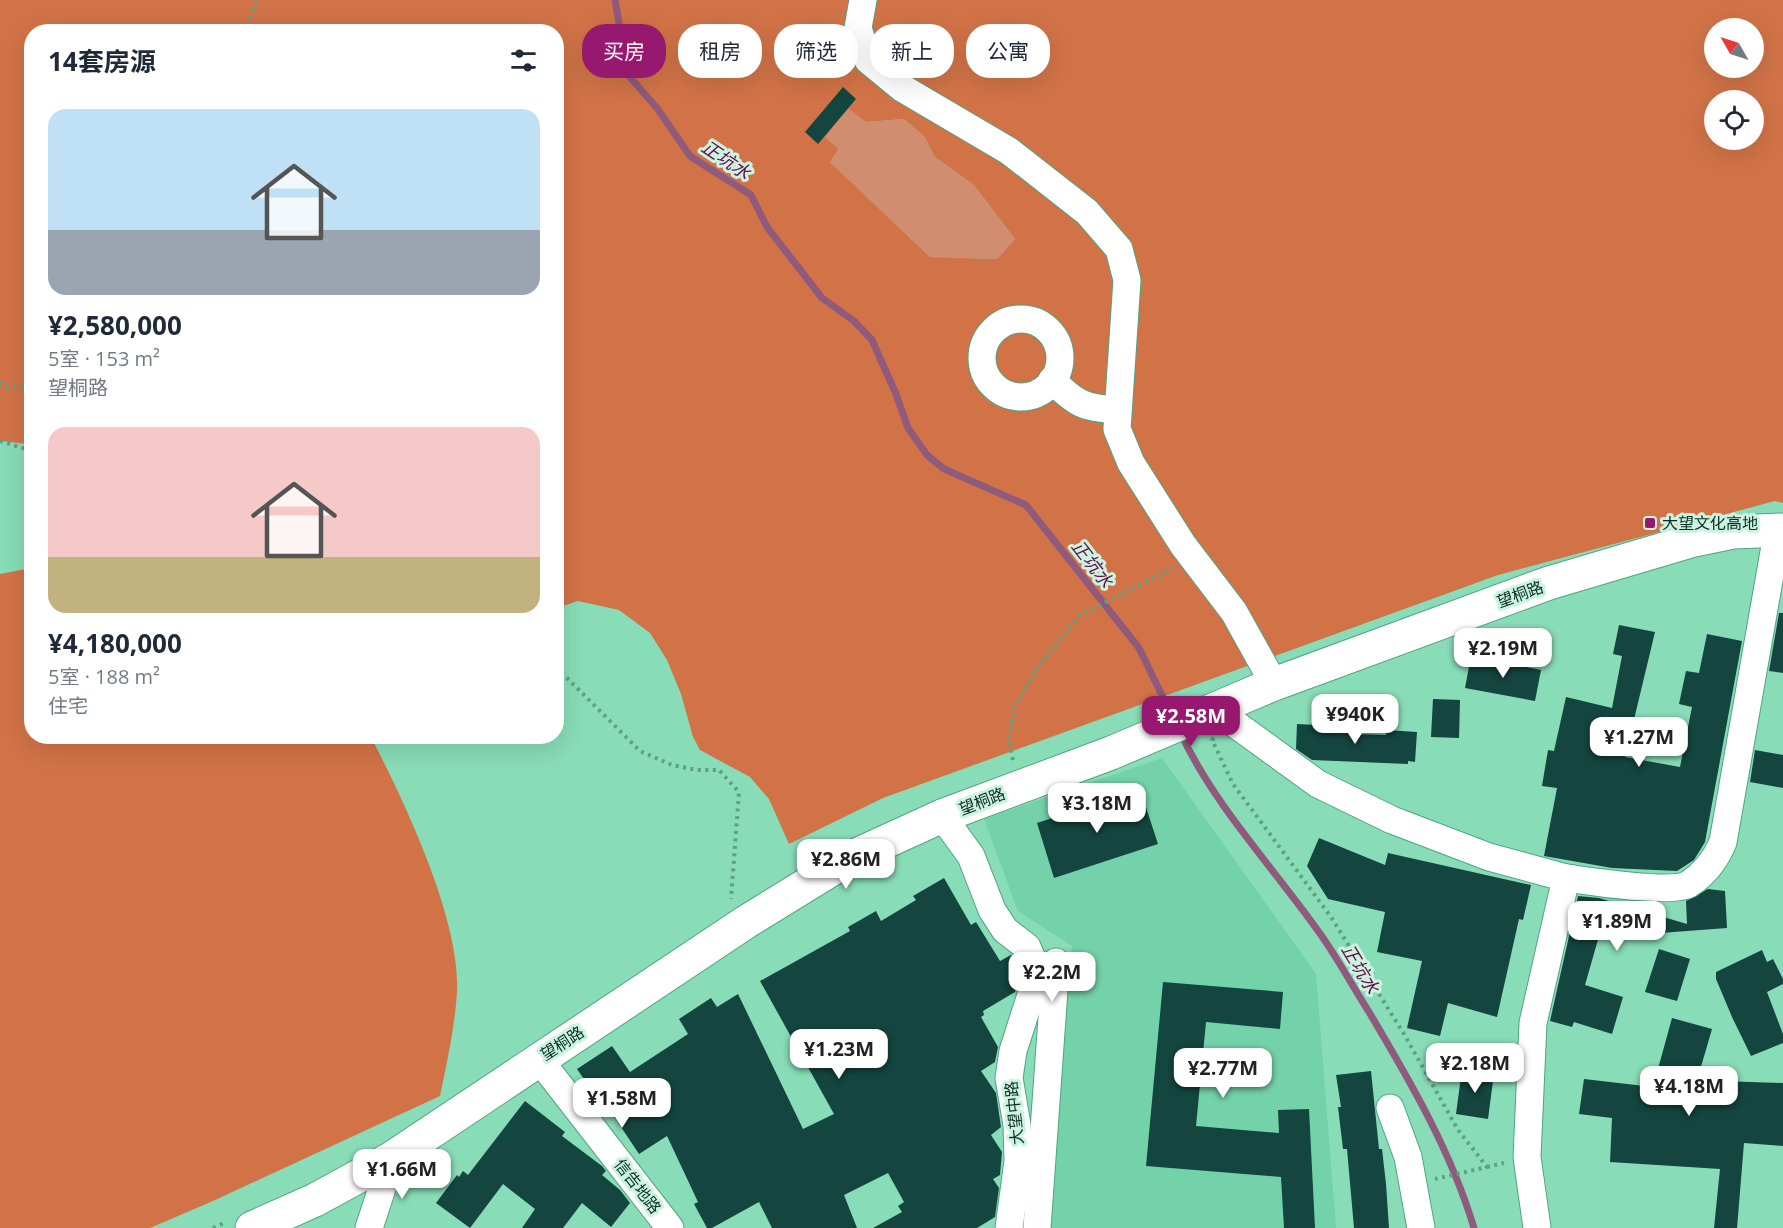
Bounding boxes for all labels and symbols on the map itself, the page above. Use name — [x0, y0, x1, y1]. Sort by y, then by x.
north arrow — [1704, 18, 1764, 78]
water label: 正坑水 — [697, 134, 756, 185]
place label: 大望文化高地 — [1662, 512, 1758, 534]
marker: 大望文化高地 — [1643, 516, 1657, 530]
water label: 正坑水 — [1067, 535, 1119, 593]
street label: 望桐路 — [1494, 575, 1546, 613]
pin: ¥2.19M — [1454, 628, 1552, 679]
pin: ¥940K — [1313, 694, 1397, 745]
pin: ¥2.58M — [1142, 696, 1240, 747]
pin: ¥1.27M — [1590, 717, 1688, 768]
street label: 望桐路 — [956, 782, 1008, 820]
pin: ¥3.18M — [1048, 783, 1146, 834]
pin: ¥2.86M — [797, 839, 895, 890]
pin: ¥1.89M — [1568, 901, 1666, 952]
water label: 正坑水 — [1337, 939, 1386, 999]
pin: ¥2.2M — [1010, 952, 1094, 1003]
street label: 望桐路 — [536, 1021, 588, 1065]
pin: ¥1.23M — [790, 1029, 888, 1080]
pin: ¥2.18M — [1426, 1043, 1524, 1094]
pin: ¥2.77M — [1174, 1048, 1272, 1099]
pin: ¥4.18M — [1640, 1066, 1738, 1117]
pin: ¥1.58M — [573, 1078, 671, 1129]
street label: 大望中路 — [1000, 1080, 1028, 1146]
pin: ¥1.66M — [353, 1149, 451, 1200]
street label: 信告地路 — [610, 1154, 666, 1218]

